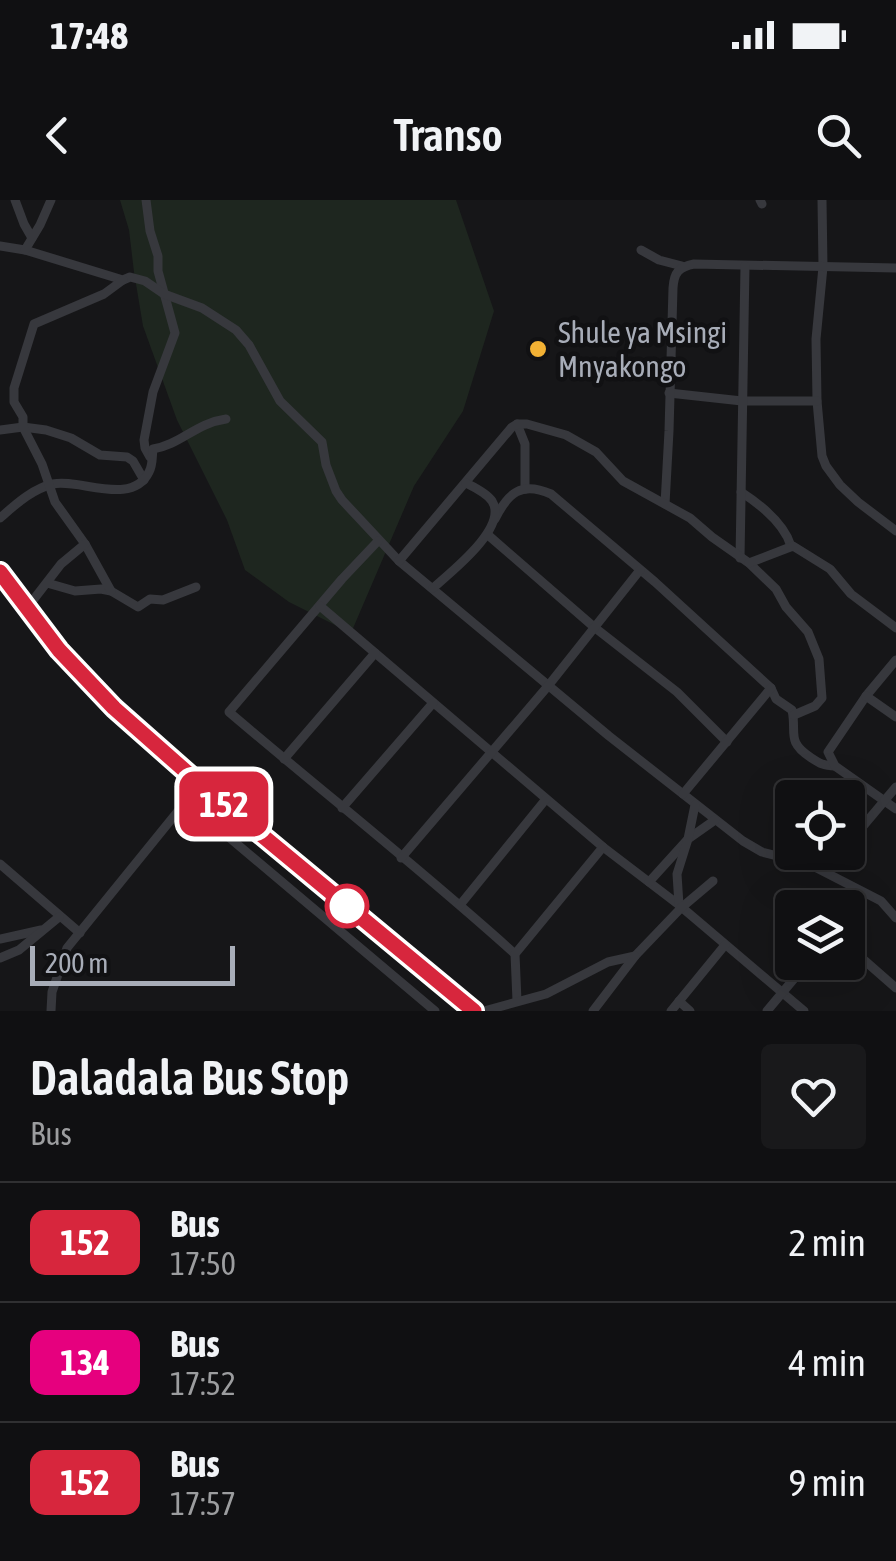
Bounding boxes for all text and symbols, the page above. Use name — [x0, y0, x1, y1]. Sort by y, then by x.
text: 17:48 — [50, 14, 128, 57]
icon: back — [30, 108, 85, 163]
icon: search — [811, 108, 866, 163]
text: Transo — [393, 109, 503, 161]
place label: Shule ya Msingi Mnyakongo — [558, 315, 727, 383]
marker: Shule ya Msingi Mnyakongo — [527, 338, 549, 360]
line badge: 152 — [166, 772, 282, 836]
map controls — [775, 780, 865, 980]
button: locate — [775, 780, 865, 870]
text: 152 — [199, 784, 249, 824]
unlabelled marker — [326, 885, 368, 927]
button: layers — [775, 890, 865, 980]
scale bar — [30, 941, 235, 986]
text: 200 m — [45, 947, 108, 979]
button: heart — [761, 1044, 866, 1149]
text: Daladala Bus Stop — [30, 1050, 349, 1105]
text: Bus — [30, 1115, 72, 1152]
text: Bus — [170, 1202, 220, 1245]
text: 2 min — [788, 1221, 866, 1264]
text: 152 — [60, 1222, 110, 1262]
text: 17:50 — [170, 1245, 236, 1282]
text: Bus — [170, 1322, 220, 1365]
text: 4 min — [788, 1341, 866, 1384]
text: 134 — [60, 1342, 110, 1382]
text: 17:52 — [170, 1365, 236, 1402]
text: Bus — [170, 1442, 220, 1485]
text: 9 min — [788, 1461, 866, 1504]
text: 152 — [60, 1462, 110, 1502]
text: 17:57 — [170, 1485, 236, 1522]

